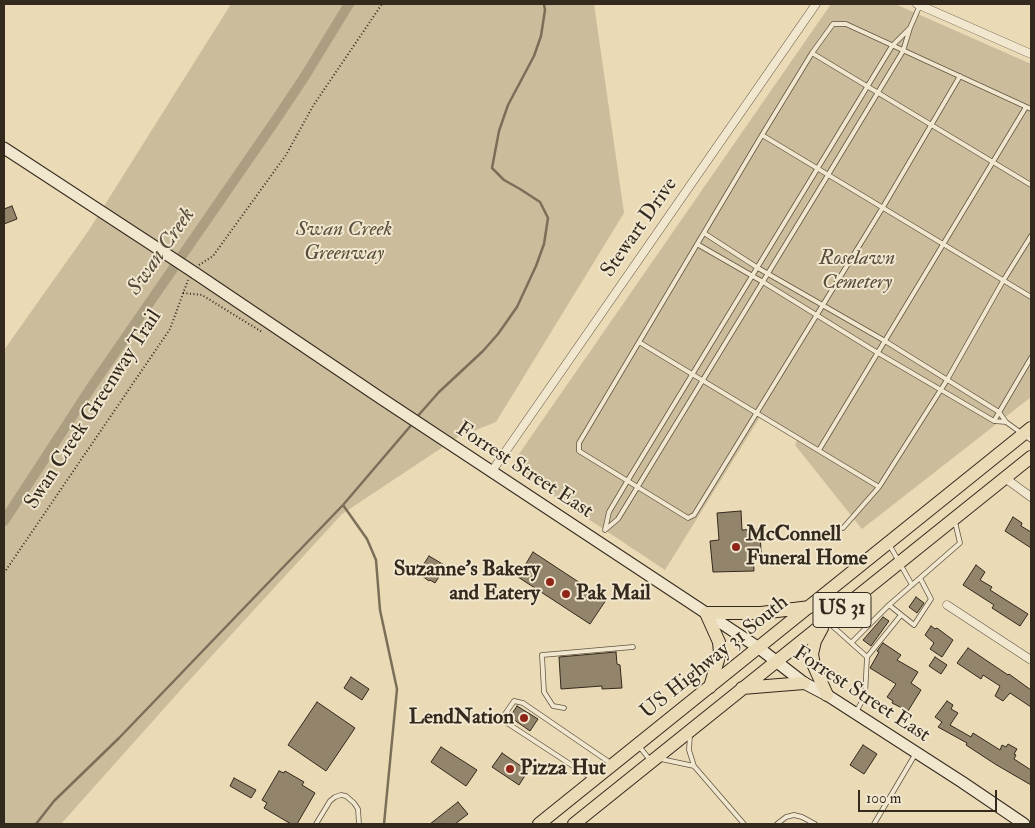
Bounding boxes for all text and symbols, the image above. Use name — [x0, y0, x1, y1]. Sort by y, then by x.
street label: Stewart Drive — [596, 173, 684, 283]
water label: Swan Creek — [122, 203, 202, 301]
park label: Swan Creek Greenway — [296, 217, 392, 267]
park label: Roselawn Cemetery — [819, 246, 895, 296]
street label: Swan Creek Greenway Trail — [20, 306, 168, 514]
street label: Forrest Street East — [451, 417, 597, 525]
place label: McConnell Funeral Home — [746, 522, 867, 572]
marker: McConnell Funeral Home — [730, 541, 742, 553]
place label: Suzanne's Bakery and Eatery — [394, 557, 540, 607]
marker: Suzanne's Bakery and Eatery — [544, 576, 556, 588]
place label: Pak Mail — [576, 581, 651, 607]
marker: Pak Mail — [560, 588, 572, 600]
street label: US Highway 31 South — [636, 591, 794, 725]
road number: US 31 — [813, 592, 871, 628]
street label: Forrest Street East — [788, 641, 934, 749]
place label: LendNation — [409, 705, 514, 731]
marker: LendNation — [518, 712, 530, 724]
place label: Pizza Hut — [520, 756, 606, 782]
marker: Pizza Hut — [504, 763, 516, 775]
scale bar — [860, 780, 999, 812]
text: 100 m — [866, 789, 901, 808]

